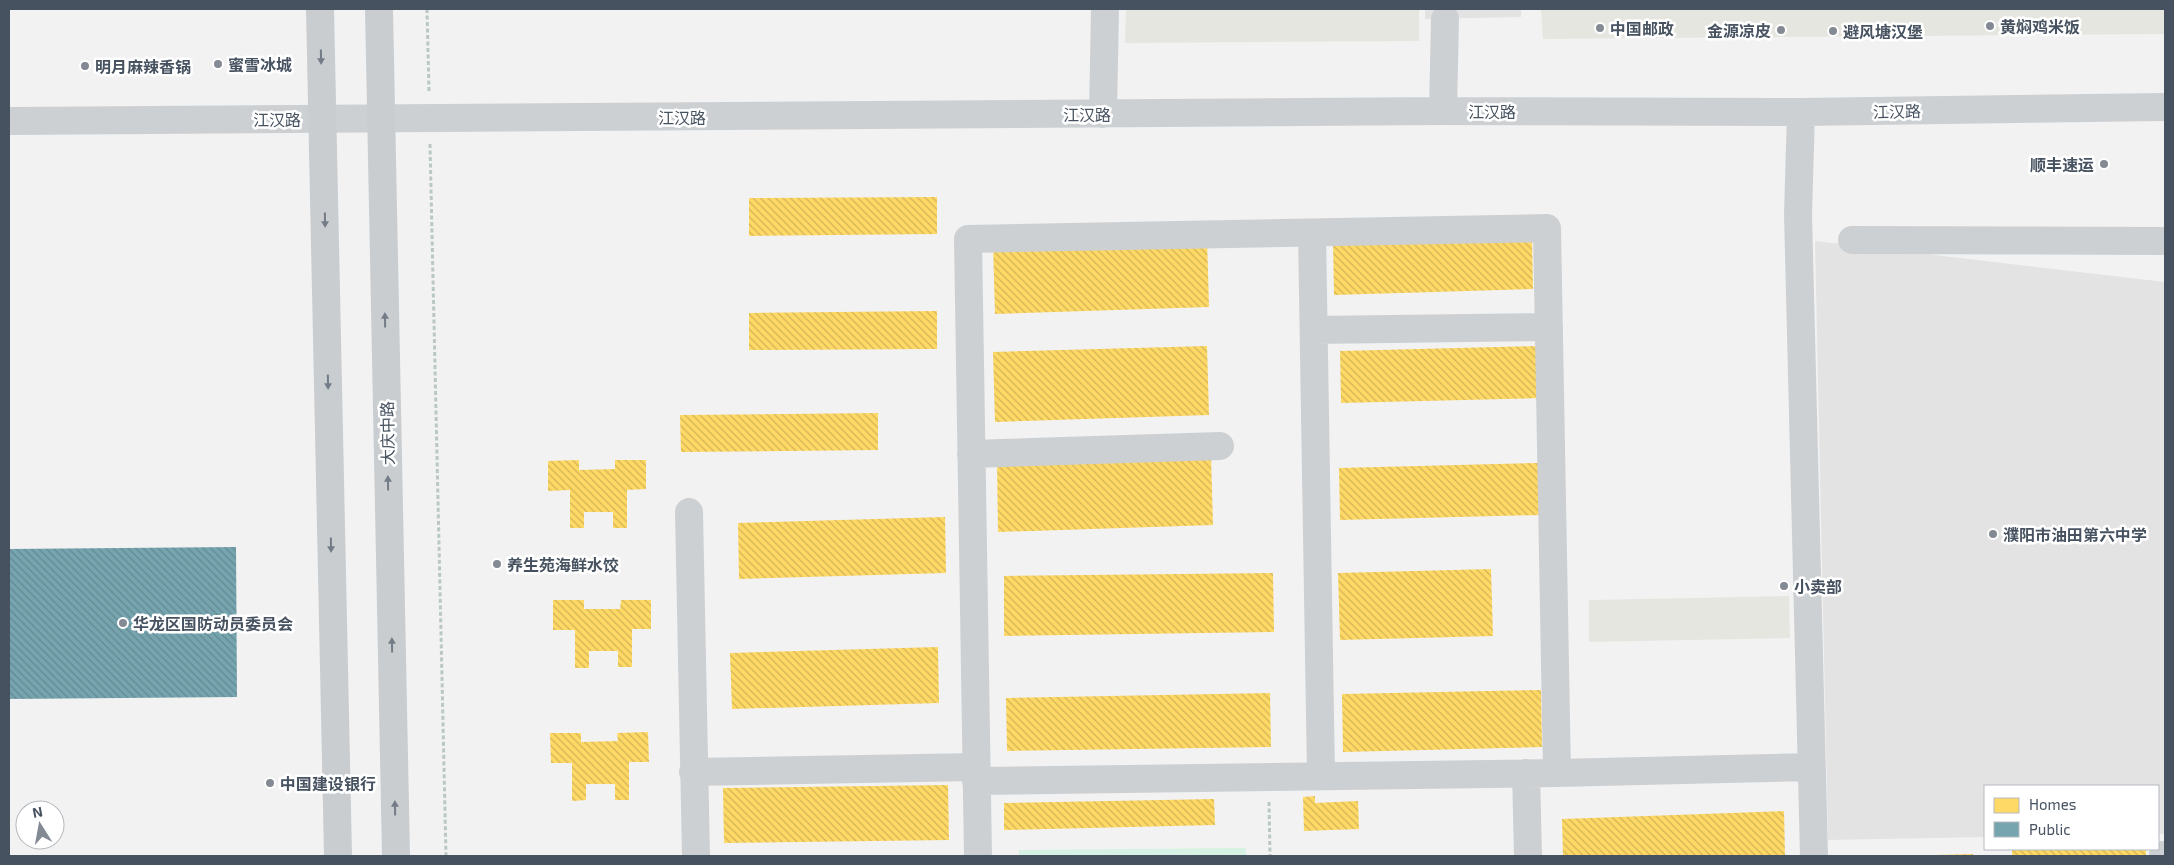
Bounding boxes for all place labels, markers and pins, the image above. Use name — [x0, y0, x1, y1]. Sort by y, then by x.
place label: 黄焖鸡米饭 — [2000, 17, 2080, 36]
place label: 中国邮政 — [1610, 19, 1674, 38]
marker: 黄焖鸡米饭 — [1984, 20, 1996, 32]
place label: 金源凉皮 — [1707, 21, 1771, 40]
marker: 中国邮政 — [1594, 22, 1606, 34]
place label: 避风塘汉堡 — [1843, 22, 1923, 41]
marker: 金源凉皮 — [1775, 24, 1787, 36]
marker: 避风塘汉堡 — [1827, 25, 1839, 37]
place label: 蜜雪冰城 — [228, 55, 292, 74]
place label: 明月麻辣香锅 — [95, 57, 191, 76]
marker: 蜜雪冰城 — [212, 58, 224, 70]
marker: 明月麻辣香锅 — [79, 60, 91, 72]
place label: 顺丰速运 — [2030, 155, 2094, 174]
marker: 顺丰速运 — [2098, 158, 2110, 170]
place label: 濮阳市油田第六中学 — [2003, 525, 2147, 544]
marker: 濮阳市油田第六中学 — [1987, 528, 1999, 540]
place label: 养生苑海鲜水饺 — [507, 555, 619, 574]
marker: 养生苑海鲜水饺 — [491, 558, 503, 570]
place label: 小卖部 — [1794, 577, 1842, 596]
marker: 小卖部 — [1778, 580, 1790, 592]
place label: 华龙区国防动员委员会 — [133, 614, 293, 633]
marker: 华龙区国防动员委员会 — [117, 617, 129, 629]
place label: 中国建设银行 — [280, 774, 376, 793]
marker: 中国建设银行 — [264, 777, 276, 789]

